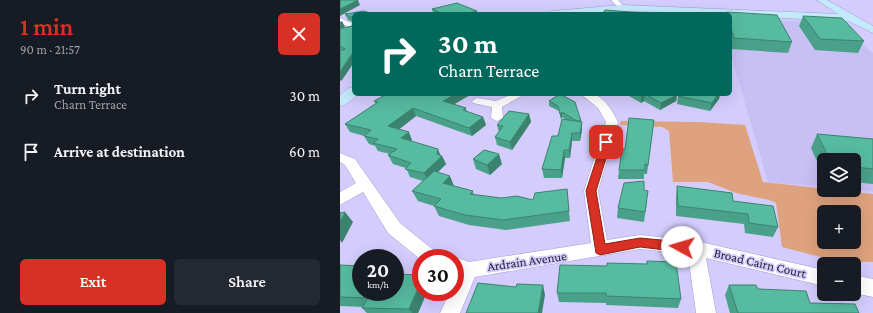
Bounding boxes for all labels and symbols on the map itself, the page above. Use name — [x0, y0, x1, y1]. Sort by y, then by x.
pin — [589, 125, 623, 159]
position arrow — [661, 226, 703, 268]
street label: Broad Cairn Court — [712, 245, 808, 281]
street label: Ardrain Avenue — [486, 248, 568, 274]
speed limit sign: 30 — [412, 249, 464, 301]

